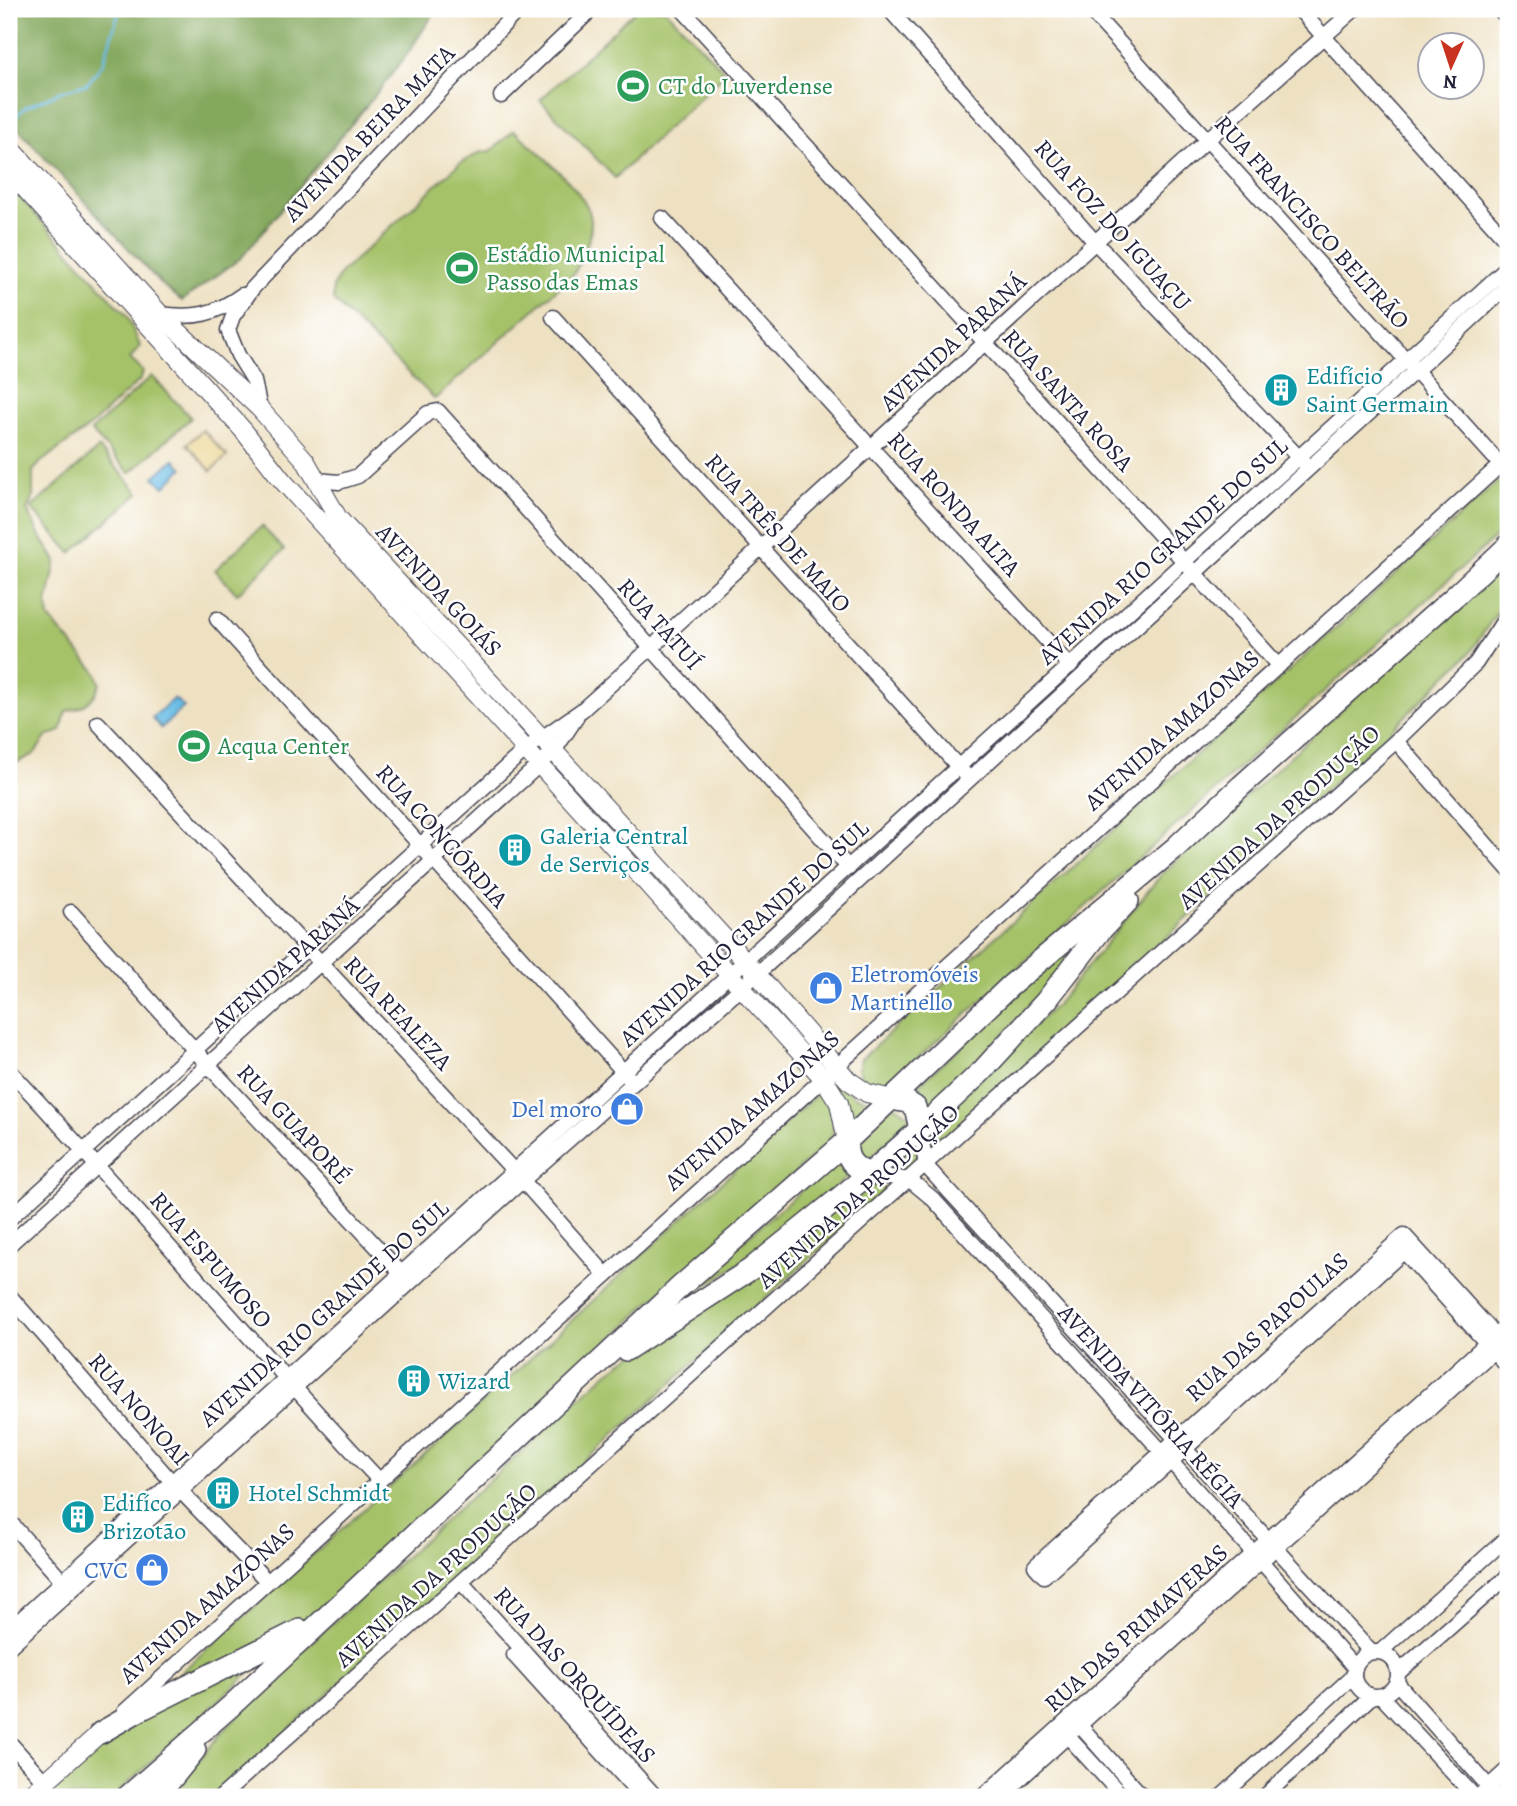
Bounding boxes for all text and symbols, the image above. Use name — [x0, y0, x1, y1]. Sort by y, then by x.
north arrow — [1416, 32, 1486, 102]
street label: AVENIDA BEIRA MATA — [276, 37, 462, 229]
sports icon: CT do Luverdense — [614, 67, 652, 105]
text: N — [1442, 69, 1458, 95]
place label: CT do Luverdense — [658, 70, 833, 102]
street label: RUA FRANCISCO BELTRÃO — [1207, 108, 1417, 336]
street label: RUA FOZ DO IGUAÇU — [1027, 132, 1199, 318]
place label: Estádio Municipal Passo das Emas — [486, 238, 665, 298]
sports icon: Estádio Municipal Passo das Emas — [443, 249, 481, 287]
street label: AVENIDA PARANÁ — [872, 265, 1034, 419]
street label: RUA SANTA ROSA — [995, 322, 1141, 479]
place label: Edifício Saint Germain — [1306, 360, 1449, 420]
building icon: Edifício Saint Germain — [1262, 371, 1300, 409]
street label: RUA RONDA ALTA — [880, 425, 1028, 584]
street label: AVENIDA RIO GRANDE DO SUL — [1031, 430, 1295, 672]
street label: RUA TRÊS DE MAIO — [698, 447, 858, 619]
street label: AVENIDA GOIÁS — [368, 516, 509, 663]
street label: RUA TATUÍ — [610, 571, 710, 677]
street label: AVENIDA AMAZONAS — [1077, 643, 1267, 818]
street label: AVENIDA DA PRODUÇÃO — [1170, 718, 1387, 917]
sports icon: Acqua Center — [175, 727, 213, 765]
place label: Acqua Center — [217, 730, 349, 762]
street label: RUA CONCÓRDIA — [369, 757, 516, 915]
street label: AVENIDA RIO GRANDE DO SUL — [612, 812, 876, 1054]
place label: Galeria Central de Serviços — [540, 820, 688, 880]
building icon: Galeria Central de Serviços — [496, 831, 534, 869]
street label: AVENIDA PARANÁ — [203, 889, 367, 1041]
street label: RUA REALEZA — [337, 949, 460, 1078]
place label: Eletromóveis Martinello — [850, 958, 979, 1018]
shop icon: Eletromóveis Martinello — [807, 969, 845, 1007]
street label: AVENIDA AMAZONAS — [657, 1023, 847, 1198]
street label: RUA GUAPORÉ — [230, 1057, 358, 1191]
shop icon: Del moro — [608, 1090, 646, 1128]
place label: Del moro — [511, 1093, 602, 1125]
street label: AVENIDA DA PRODUÇÃO — [749, 1097, 966, 1296]
street label: RUA ESPUMOSO — [143, 1185, 279, 1335]
street label: AVENIDA RIO GRANDE DO SUL — [192, 1192, 456, 1434]
street label: RUA DAS PAPOULAS — [1178, 1245, 1356, 1409]
street label: AVENIDA VITÓRIA RÉGIA — [1050, 1296, 1252, 1516]
street label: RUA NONOAI — [81, 1346, 197, 1472]
building icon: Wizard — [395, 1362, 433, 1400]
place label: Wizard — [437, 1365, 510, 1397]
building icon: Hotel Schmidt — [204, 1474, 242, 1512]
street label: AVENIDA DA PRODUÇÃO — [327, 1476, 544, 1675]
place label: Hotel Schmidt — [248, 1477, 390, 1509]
place label: Edifíco Brizotão — [102, 1487, 186, 1547]
building icon: Edifíco Brizotão — [59, 1498, 97, 1536]
street label: AVENIDA AMAZONAS — [112, 1516, 302, 1691]
street label: RUA DAS PRIMAVERAS — [1037, 1537, 1235, 1719]
shop icon: CVC — [133, 1551, 171, 1589]
place label: CVC — [84, 1554, 128, 1586]
street label: RUA DAS ORQUÍDEAS — [487, 1580, 663, 1770]

